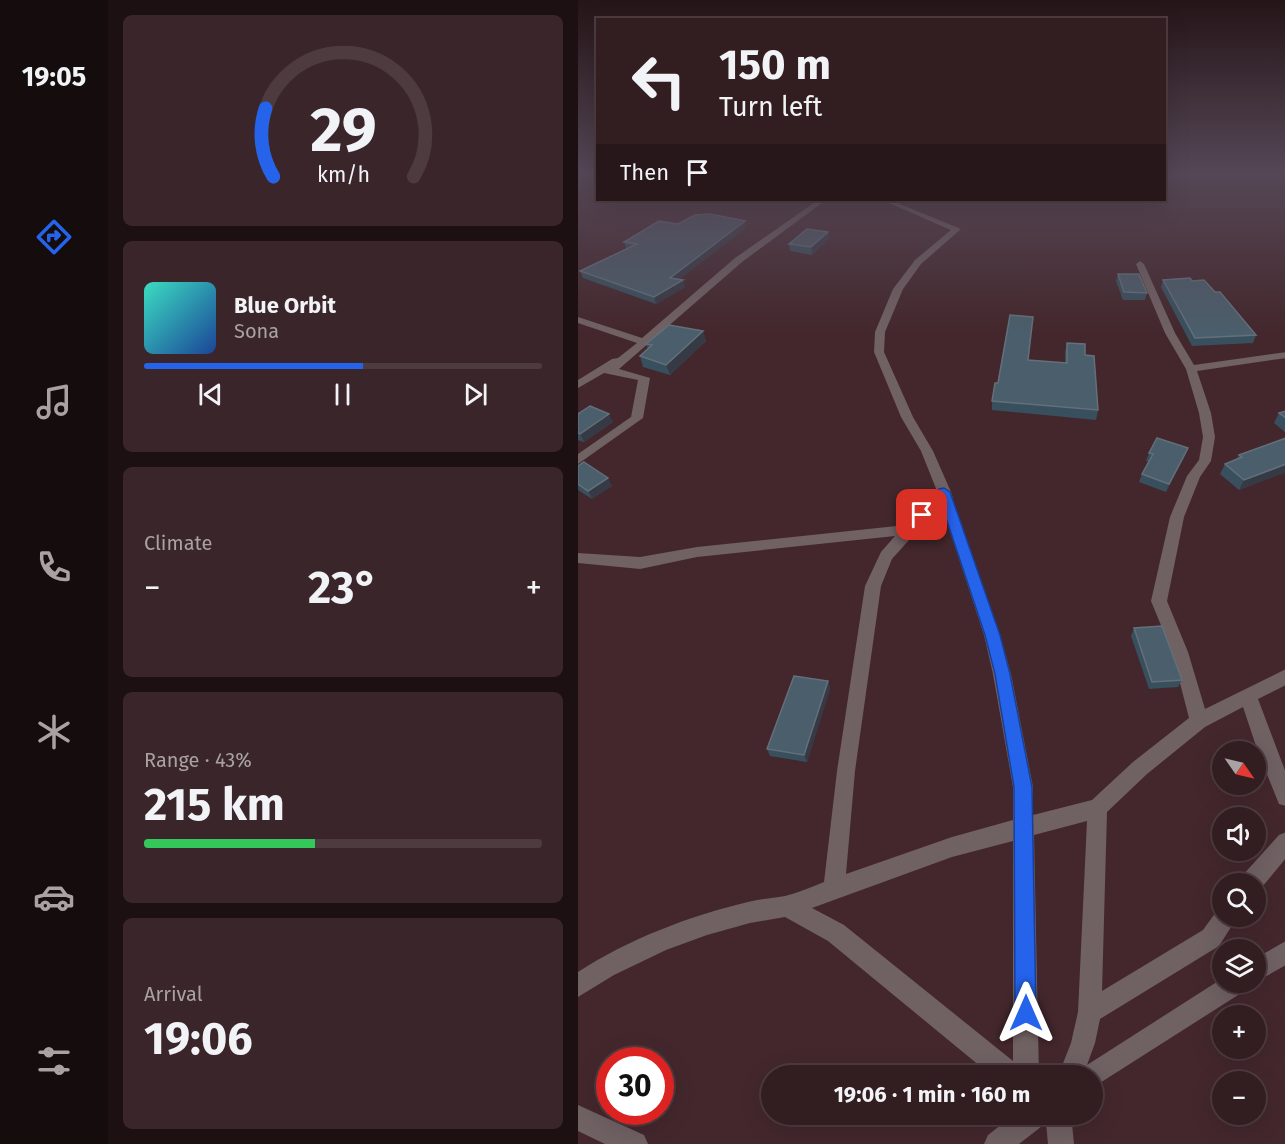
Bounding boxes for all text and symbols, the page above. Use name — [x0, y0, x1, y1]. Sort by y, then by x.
text: 150 m — [719, 40, 831, 90]
icon: left — [620, 42, 698, 120]
text: 19:05 — [22, 61, 86, 93]
text: Turn left — [719, 91, 822, 123]
text: 29 — [310, 94, 376, 169]
icon: arrive — [681, 156, 714, 189]
text: Then — [620, 159, 669, 186]
text: km/h — [316, 163, 370, 189]
icon: directions — [33, 216, 75, 258]
text: Blue Orbit — [234, 292, 336, 319]
text: Sona — [234, 319, 279, 343]
icon: previous — [194, 378, 227, 411]
icon: pause — [326, 378, 359, 411]
icon: next — [459, 378, 492, 411]
icon: music — [33, 381, 75, 423]
pin — [896, 489, 947, 540]
icon: arrive — [905, 498, 938, 531]
text: Climate — [144, 531, 212, 555]
icon: phone — [33, 546, 75, 588]
text: 23° — [308, 561, 378, 615]
text: − — [144, 568, 161, 608]
text: + — [526, 568, 542, 608]
icon: climate — [33, 711, 75, 753]
north arrow — [1212, 741, 1266, 795]
map controls — [1212, 741, 1266, 1125]
text: Range · 43% — [144, 748, 252, 772]
text: 215 km — [144, 778, 285, 832]
button: sound — [1212, 807, 1266, 861]
button: search — [1212, 873, 1266, 927]
icon: car — [33, 876, 75, 918]
button: layers — [1212, 939, 1266, 993]
position arrow — [994, 981, 1058, 1045]
text: Arrival — [144, 982, 203, 1006]
button: + — [1212, 1005, 1266, 1059]
text: 19:06 — [144, 1012, 253, 1066]
icon: filters — [33, 1040, 75, 1082]
speed limit sign: 30 — [596, 1047, 674, 1125]
button: − — [1212, 1071, 1266, 1125]
text: 19:06 · 1 min · 160 m — [834, 1081, 1030, 1108]

